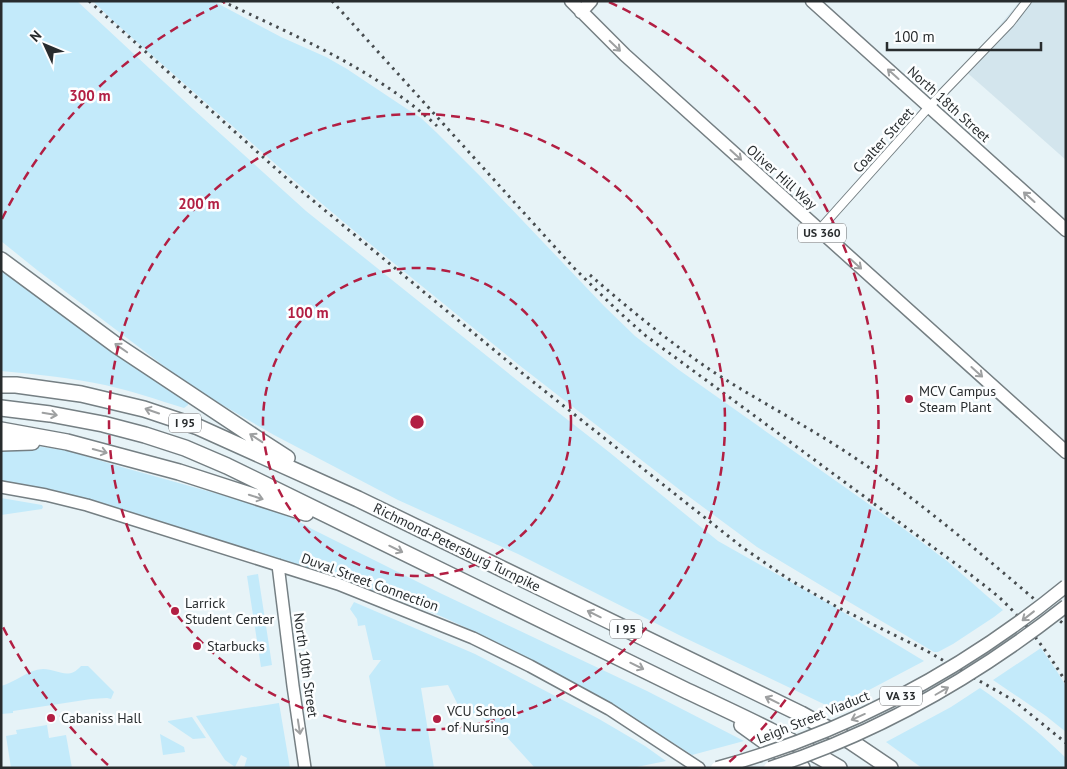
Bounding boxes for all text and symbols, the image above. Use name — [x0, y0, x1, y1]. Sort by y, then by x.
north arrow — [20, 20, 70, 70]
scale bar — [887, 20, 1041, 52]
text: N — [26, 26, 45, 46]
text: 100 m — [894, 27, 935, 46]
one-way arrow — [609, 40, 622, 52]
street label: North 18th Street — [904, 62, 994, 146]
one-way arrow — [887, 69, 900, 80]
text: 300 m — [69, 86, 111, 105]
street label: Coalter Street — [849, 103, 917, 176]
street label: Oliver Hill Way — [743, 141, 821, 214]
one-way arrow — [729, 149, 742, 161]
one-way arrow — [1023, 191, 1036, 203]
text: 200 m — [178, 194, 220, 213]
road number: US 360 — [798, 224, 846, 242]
one-way arrow — [850, 258, 863, 270]
text: 100 m — [287, 303, 329, 322]
one-way arrow — [114, 343, 128, 353]
one-way arrow — [971, 367, 984, 378]
place label: MCV Campus Steam Plant — [919, 382, 996, 416]
marker: MCV Campus Steam Plant — [903, 393, 915, 405]
one-way arrow — [144, 406, 160, 416]
one-way arrow — [41, 409, 57, 419]
road number: I 95 — [169, 413, 201, 432]
centre of rings — [408, 413, 426, 431]
one-way arrow — [249, 433, 263, 443]
one-way arrow — [92, 447, 108, 456]
one-way arrow — [248, 493, 264, 503]
street label: Richmond-Petersburg Turnpike — [370, 499, 544, 595]
one-way arrow — [388, 545, 403, 554]
street label: Duval Street Connection — [299, 549, 441, 615]
place label: Larrick Student Center — [185, 594, 274, 628]
marker: Larrick Student Center — [169, 605, 181, 617]
one-way arrow — [587, 609, 602, 619]
one-way arrow — [1022, 611, 1035, 622]
street label: North 10th Street — [290, 612, 322, 719]
road number: I 95 — [610, 620, 642, 638]
place label: Starbucks — [207, 637, 265, 655]
marker: Starbucks — [191, 640, 203, 652]
one-way arrow — [629, 662, 644, 671]
one-way arrow — [935, 685, 949, 695]
street label: Leigh Street Viaduct — [754, 686, 872, 748]
road number: VA 33 — [880, 686, 922, 706]
one-way arrow — [765, 694, 780, 704]
place label: VCU School of Nursing — [446, 702, 516, 736]
place label: Cabaniss Hall — [61, 709, 142, 727]
marker: Cabaniss Hall — [45, 712, 57, 724]
one-way arrow — [851, 712, 866, 722]
marker: VCU School of Nursing — [431, 713, 443, 725]
one-way arrow — [295, 719, 305, 735]

